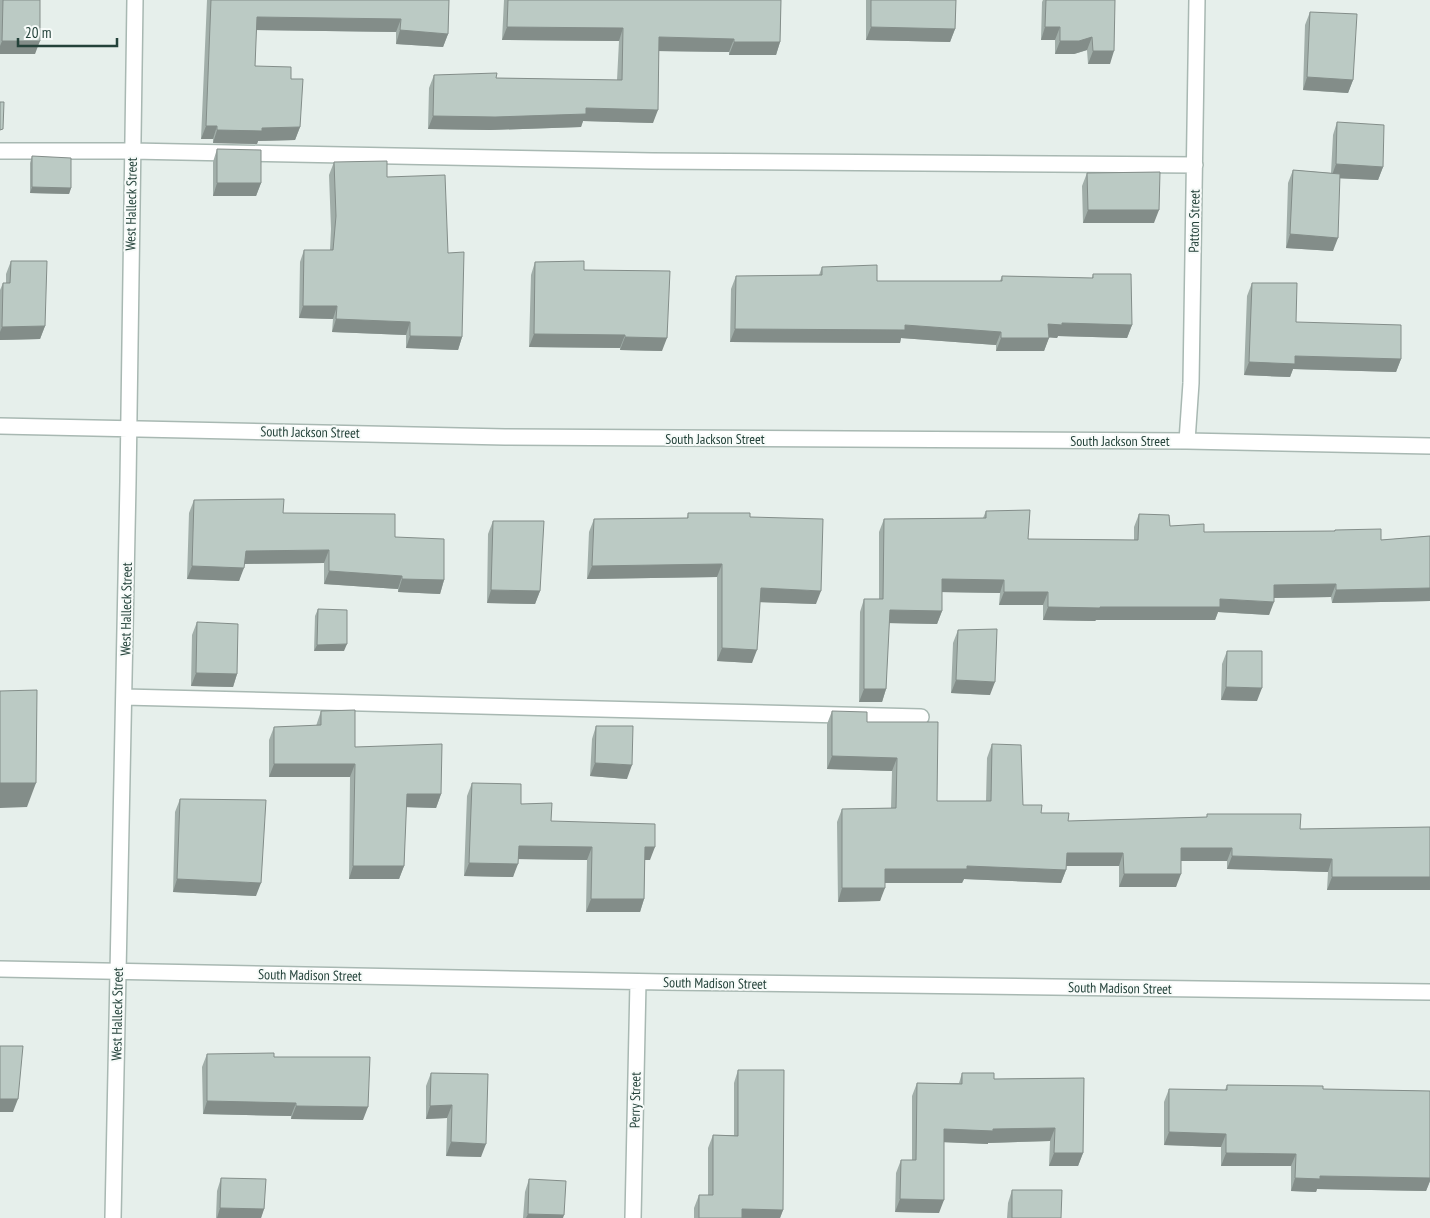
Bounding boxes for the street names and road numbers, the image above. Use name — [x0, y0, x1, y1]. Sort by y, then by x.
street label: West Halleck Street — [121, 157, 141, 251]
street label: Patton Street — [1184, 189, 1204, 253]
street label: South Jackson Street — [260, 422, 360, 442]
street label: South Jackson Street — [665, 430, 765, 448]
street label: South Jackson Street — [1070, 432, 1170, 450]
street label: West Halleck Street — [116, 562, 136, 656]
street label: South Madison Street — [258, 965, 362, 985]
street label: West Halleck Street — [107, 967, 127, 1061]
street label: South Madison Street — [663, 973, 767, 993]
street label: South Madison Street — [1068, 978, 1172, 998]
street label: Perry Street — [626, 1072, 644, 1128]

